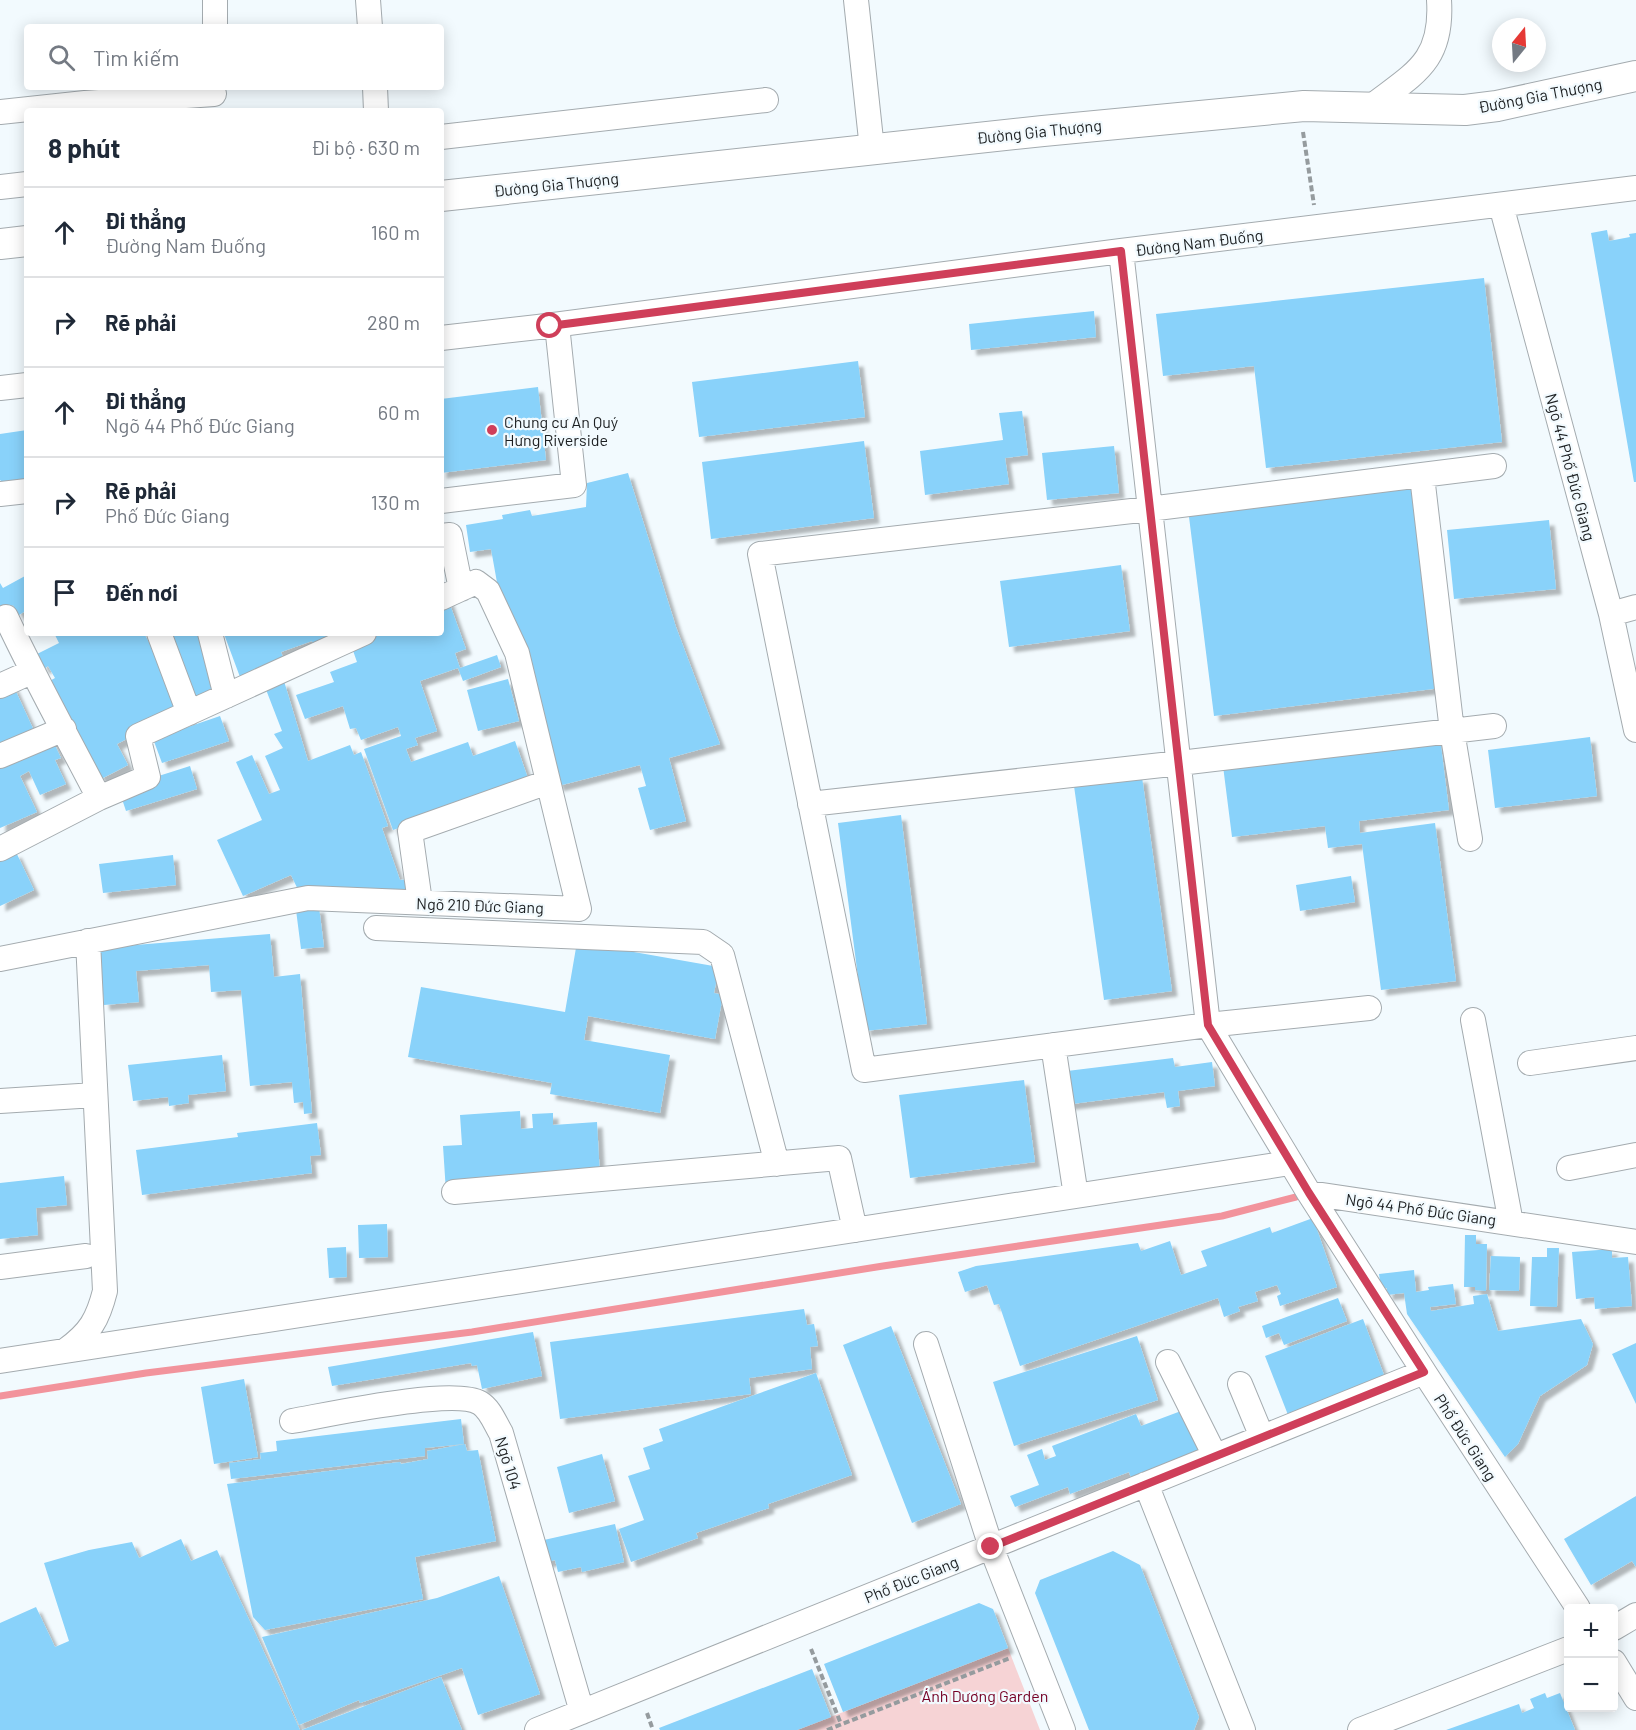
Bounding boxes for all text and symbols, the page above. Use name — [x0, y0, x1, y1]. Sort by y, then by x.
north arrow — [1492, 18, 1546, 72]
search box — [24, 24, 444, 90]
icon: search — [45, 41, 78, 74]
text: Tìm kiếm — [93, 44, 179, 70]
street label: Đường Gia Thượng — [1477, 74, 1603, 116]
street label: Đường Gia Thượng — [976, 115, 1102, 147]
text: 8 phút — [48, 132, 120, 163]
text: Đi bộ · 630 m — [311, 135, 420, 159]
street label: Đường Gia Thượng — [493, 168, 619, 200]
text: Đi thẳng — [105, 207, 186, 233]
icon: ahead — [48, 216, 81, 249]
text: 160 m — [371, 220, 420, 244]
street label: Đường Nam Đuống — [1134, 225, 1264, 259]
text: Đường Nam Đuống — [105, 233, 266, 257]
icon: right — [48, 306, 81, 339]
text: Rẽ phải — [105, 309, 176, 335]
text: 280 m — [367, 310, 420, 334]
route start — [536, 312, 562, 338]
text: Đi thẳng — [105, 387, 186, 413]
street label: Ngõ 44 Phố Đức Giang — [1542, 391, 1600, 543]
icon: ahead — [48, 396, 81, 429]
text: 60 m — [378, 400, 420, 424]
place label: Chung cư An Quý Hưng Riverside — [504, 412, 619, 449]
text: Ngõ 44 Phố Đức Giang — [105, 413, 295, 437]
marker: Chung cư An Quý Hưng Riverside — [485, 423, 499, 437]
text: Rẽ phải — [105, 477, 176, 503]
icon: right — [48, 486, 81, 519]
text: 130 m — [371, 490, 420, 514]
text: Phố Đức Giang — [105, 503, 230, 527]
icon: arrive — [48, 576, 81, 609]
text: Đến nơi — [105, 579, 178, 605]
street label: Ngõ 210 Đức Giang — [416, 893, 544, 917]
street label: Ngõ 44 Phố Đức Giang — [1344, 1189, 1498, 1229]
street label: Phố Đức Giang — [1431, 1390, 1501, 1484]
street label: Ngõ 104 — [492, 1434, 526, 1492]
route end — [977, 1533, 1003, 1559]
street label: Phố Đức Giang — [861, 1551, 961, 1607]
map controls — [1564, 1604, 1618, 1712]
button: + — [1564, 1604, 1618, 1658]
button: − — [1564, 1658, 1618, 1712]
park label: Ánh Dương Garden — [922, 1686, 1048, 1705]

